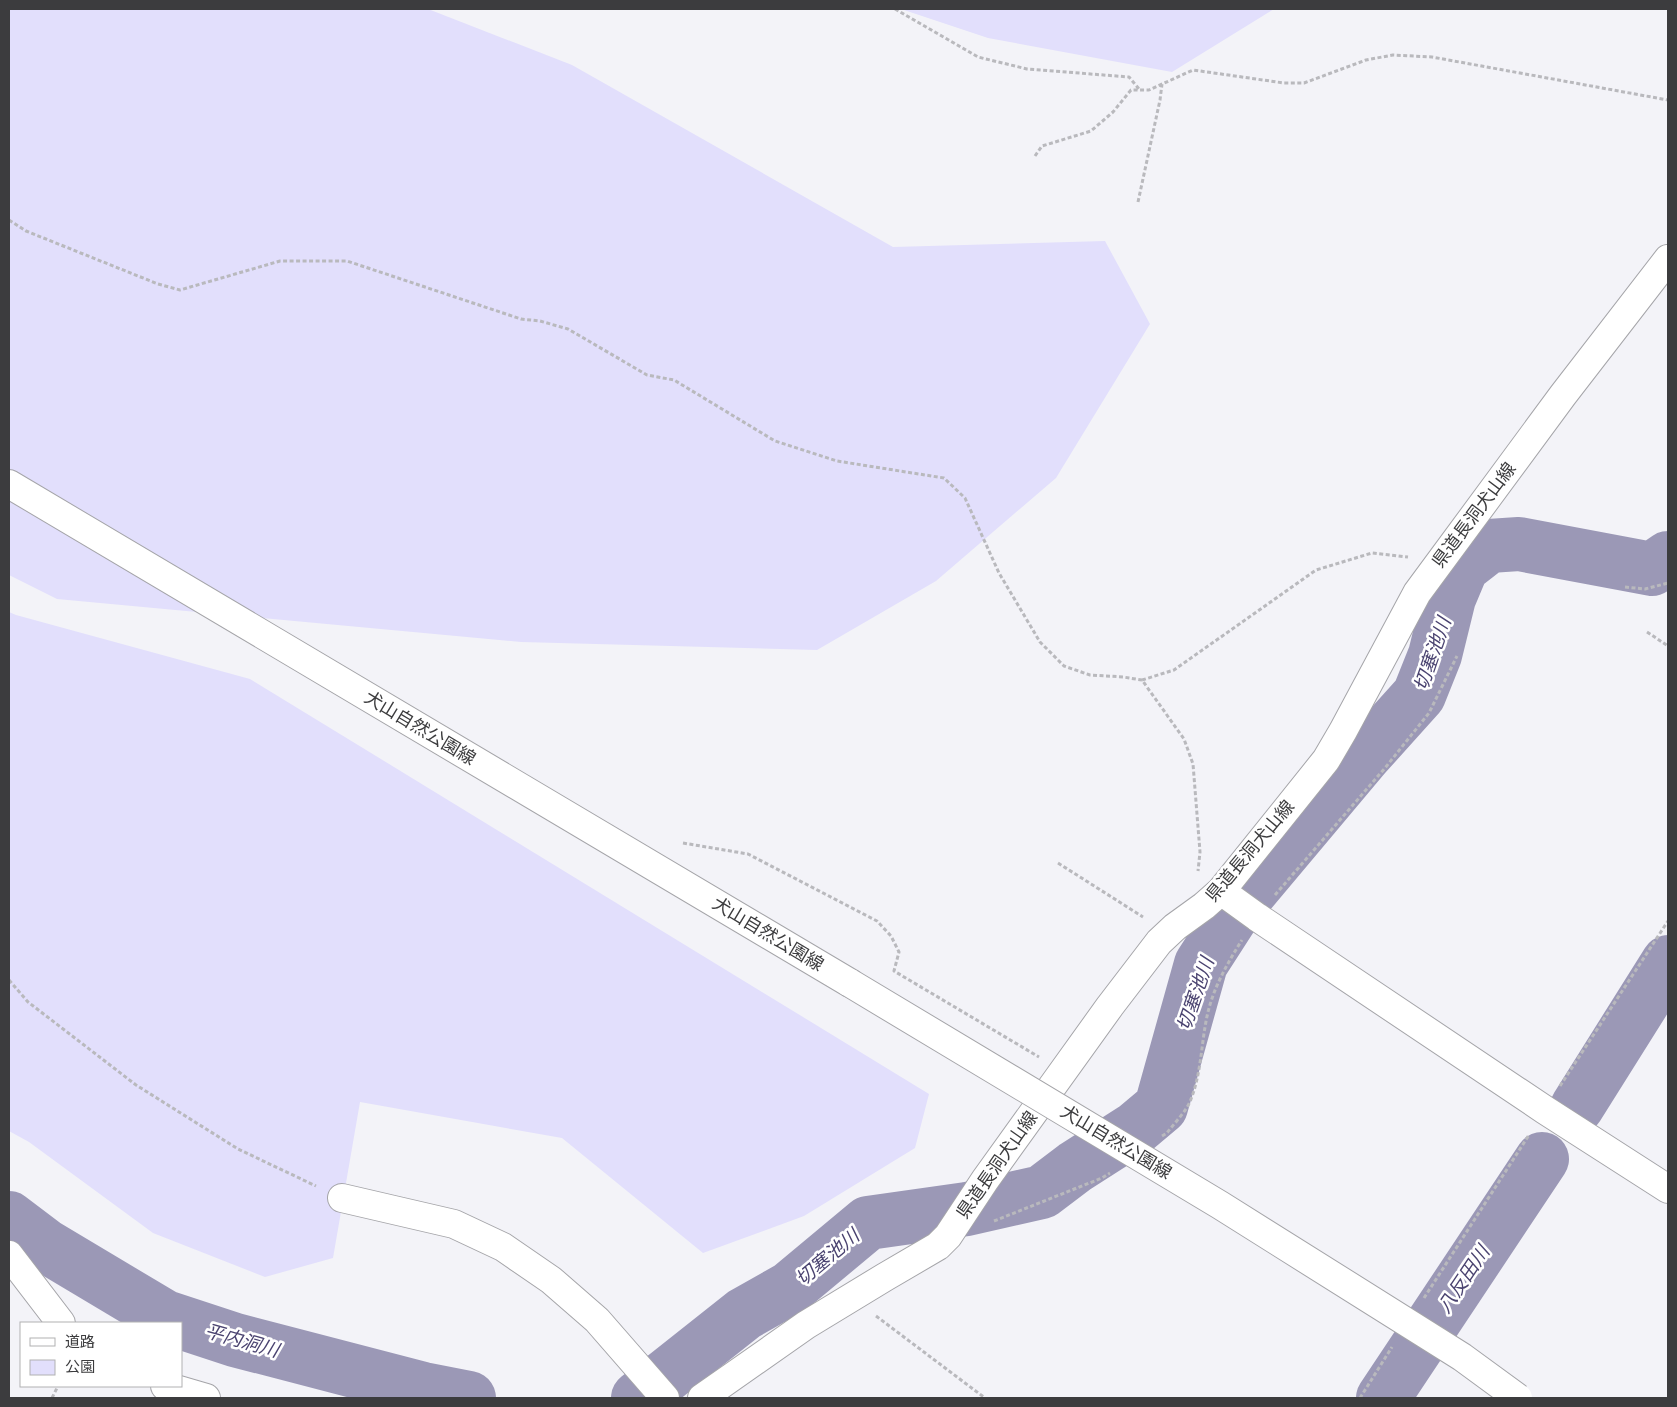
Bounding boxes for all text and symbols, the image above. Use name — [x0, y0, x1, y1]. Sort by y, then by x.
street label: 県道長洞犬山線 — [1428, 459, 1520, 571]
water label: 切塞池川 — [1410, 613, 1455, 694]
street label: 犬山自然公園線 — [361, 687, 479, 769]
street label: 県道長洞犬山線 — [1202, 796, 1298, 906]
street label: 犬山自然公園線 — [709, 893, 827, 975]
water label: 切塞池川 — [1173, 953, 1218, 1034]
street label: 犬山自然公園線 — [1057, 1101, 1175, 1183]
street label: 県道長洞犬山線 — [953, 1108, 1041, 1222]
water label: 切塞池川 — [791, 1224, 865, 1290]
water label: 八反田川 — [1433, 1240, 1494, 1317]
water label: 平内洞川 — [202, 1320, 283, 1362]
legend — [20, 1322, 182, 1387]
text: 道路 — [65, 1334, 95, 1350]
text: 公園 — [65, 1359, 95, 1375]

